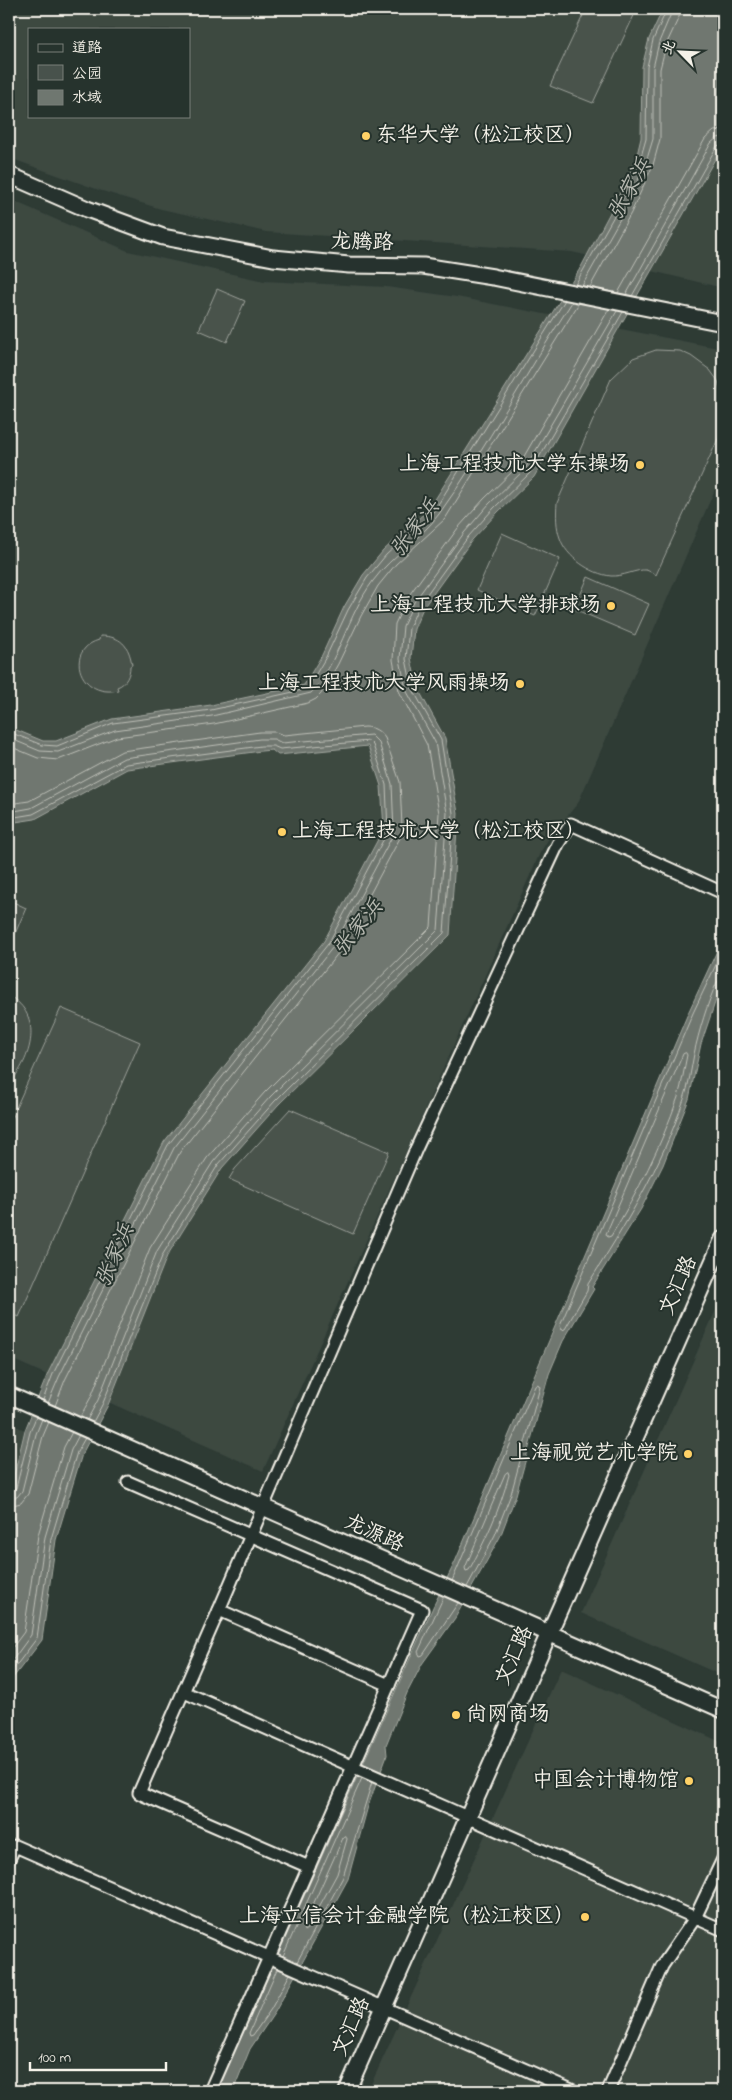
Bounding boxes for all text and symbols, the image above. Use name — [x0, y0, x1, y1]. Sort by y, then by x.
legend — [28, 28, 190, 118]
north arrow — [654, 28, 704, 78]
text: 道路 — [72, 37, 102, 59]
text: 北 — [657, 37, 682, 58]
text: 公园 — [72, 63, 102, 85]
text: 水域 — [72, 87, 102, 109]
place label: 东华大学（松江校区） — [376, 121, 586, 151]
marker: 东华大学（松江校区） — [360, 130, 372, 142]
water label: 张家浜 — [601, 153, 661, 227]
street label: 龙腾路 — [330, 227, 394, 259]
place label: 上海工程技术大学东操场 — [399, 450, 630, 480]
marker: 上海工程技术大学东操场 — [634, 459, 646, 471]
water label: 张家浜 — [383, 492, 449, 565]
place label: 上海工程技术大学排球场 — [370, 591, 601, 621]
marker: 上海工程技术大学排球场 — [605, 600, 617, 612]
place label: 上海工程技术大学风雨操场 — [258, 669, 510, 699]
marker: 上海工程技术大学风雨操场 — [514, 678, 526, 690]
place label: 上海工程技术大学（松江校区） — [292, 817, 586, 847]
marker: 上海工程技术大学（松江校区） — [276, 826, 288, 838]
water label: 张家浜 — [326, 893, 393, 965]
water label: 张家浜 — [88, 1218, 144, 1293]
street label: 文汇路 — [652, 1251, 706, 1321]
place label: 上海视觉艺术学院 — [510, 1439, 678, 1469]
marker: 上海视觉艺术学院 — [682, 1448, 694, 1460]
street label: 龙源路 — [339, 1507, 409, 1561]
street label: 文汇路 — [488, 1621, 542, 1691]
place label: 尚网商场 — [466, 1700, 550, 1730]
marker: 尚网商场 — [450, 1709, 462, 1721]
place label: 中国会计博物馆 — [532, 1766, 679, 1796]
marker: 中国会计博物馆 — [683, 1775, 695, 1787]
place label: 上海立信会计金融学院（松江校区） — [239, 1902, 575, 1932]
marker: 上海立信会计金融学院（松江校区） — [579, 1911, 591, 1923]
street label: 文汇路 — [325, 1992, 379, 2062]
scale bar — [30, 2040, 166, 2072]
text: 100 m — [38, 2047, 71, 2069]

